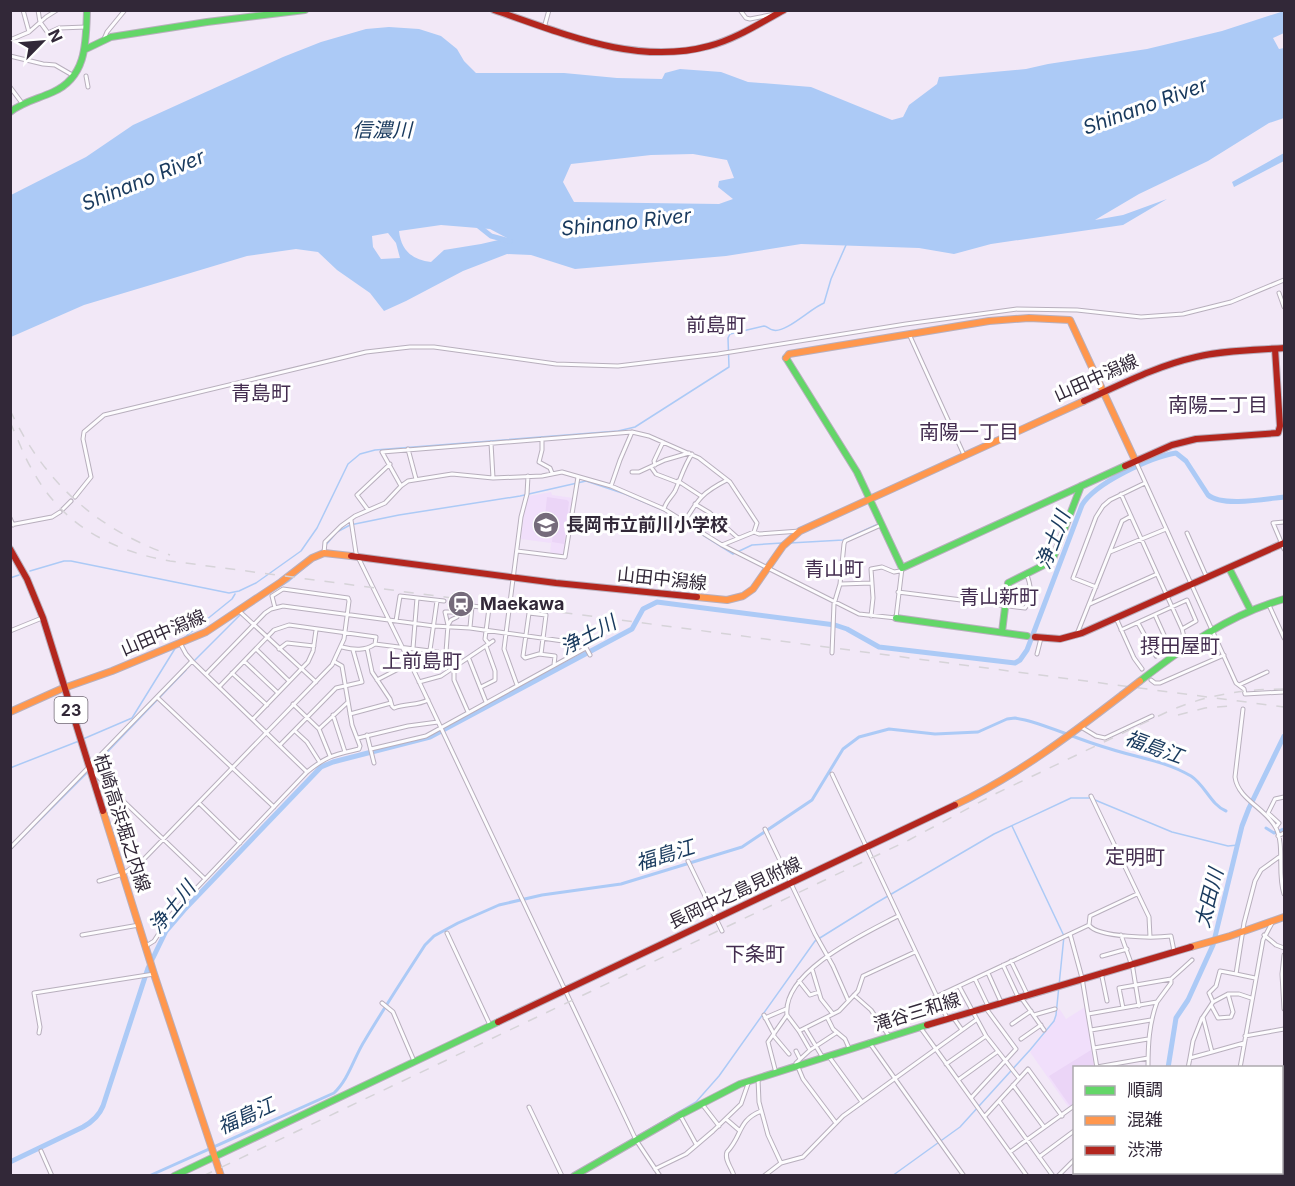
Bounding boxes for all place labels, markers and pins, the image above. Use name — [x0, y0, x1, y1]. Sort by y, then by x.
school or university icon: 長岡市立前川小学校 — [531, 510, 561, 540]
place label: 長岡市立前川小学校 — [566, 514, 728, 535]
station icon: Maekawa — [446, 589, 476, 619]
place label: Maekawa — [480, 593, 565, 614]

